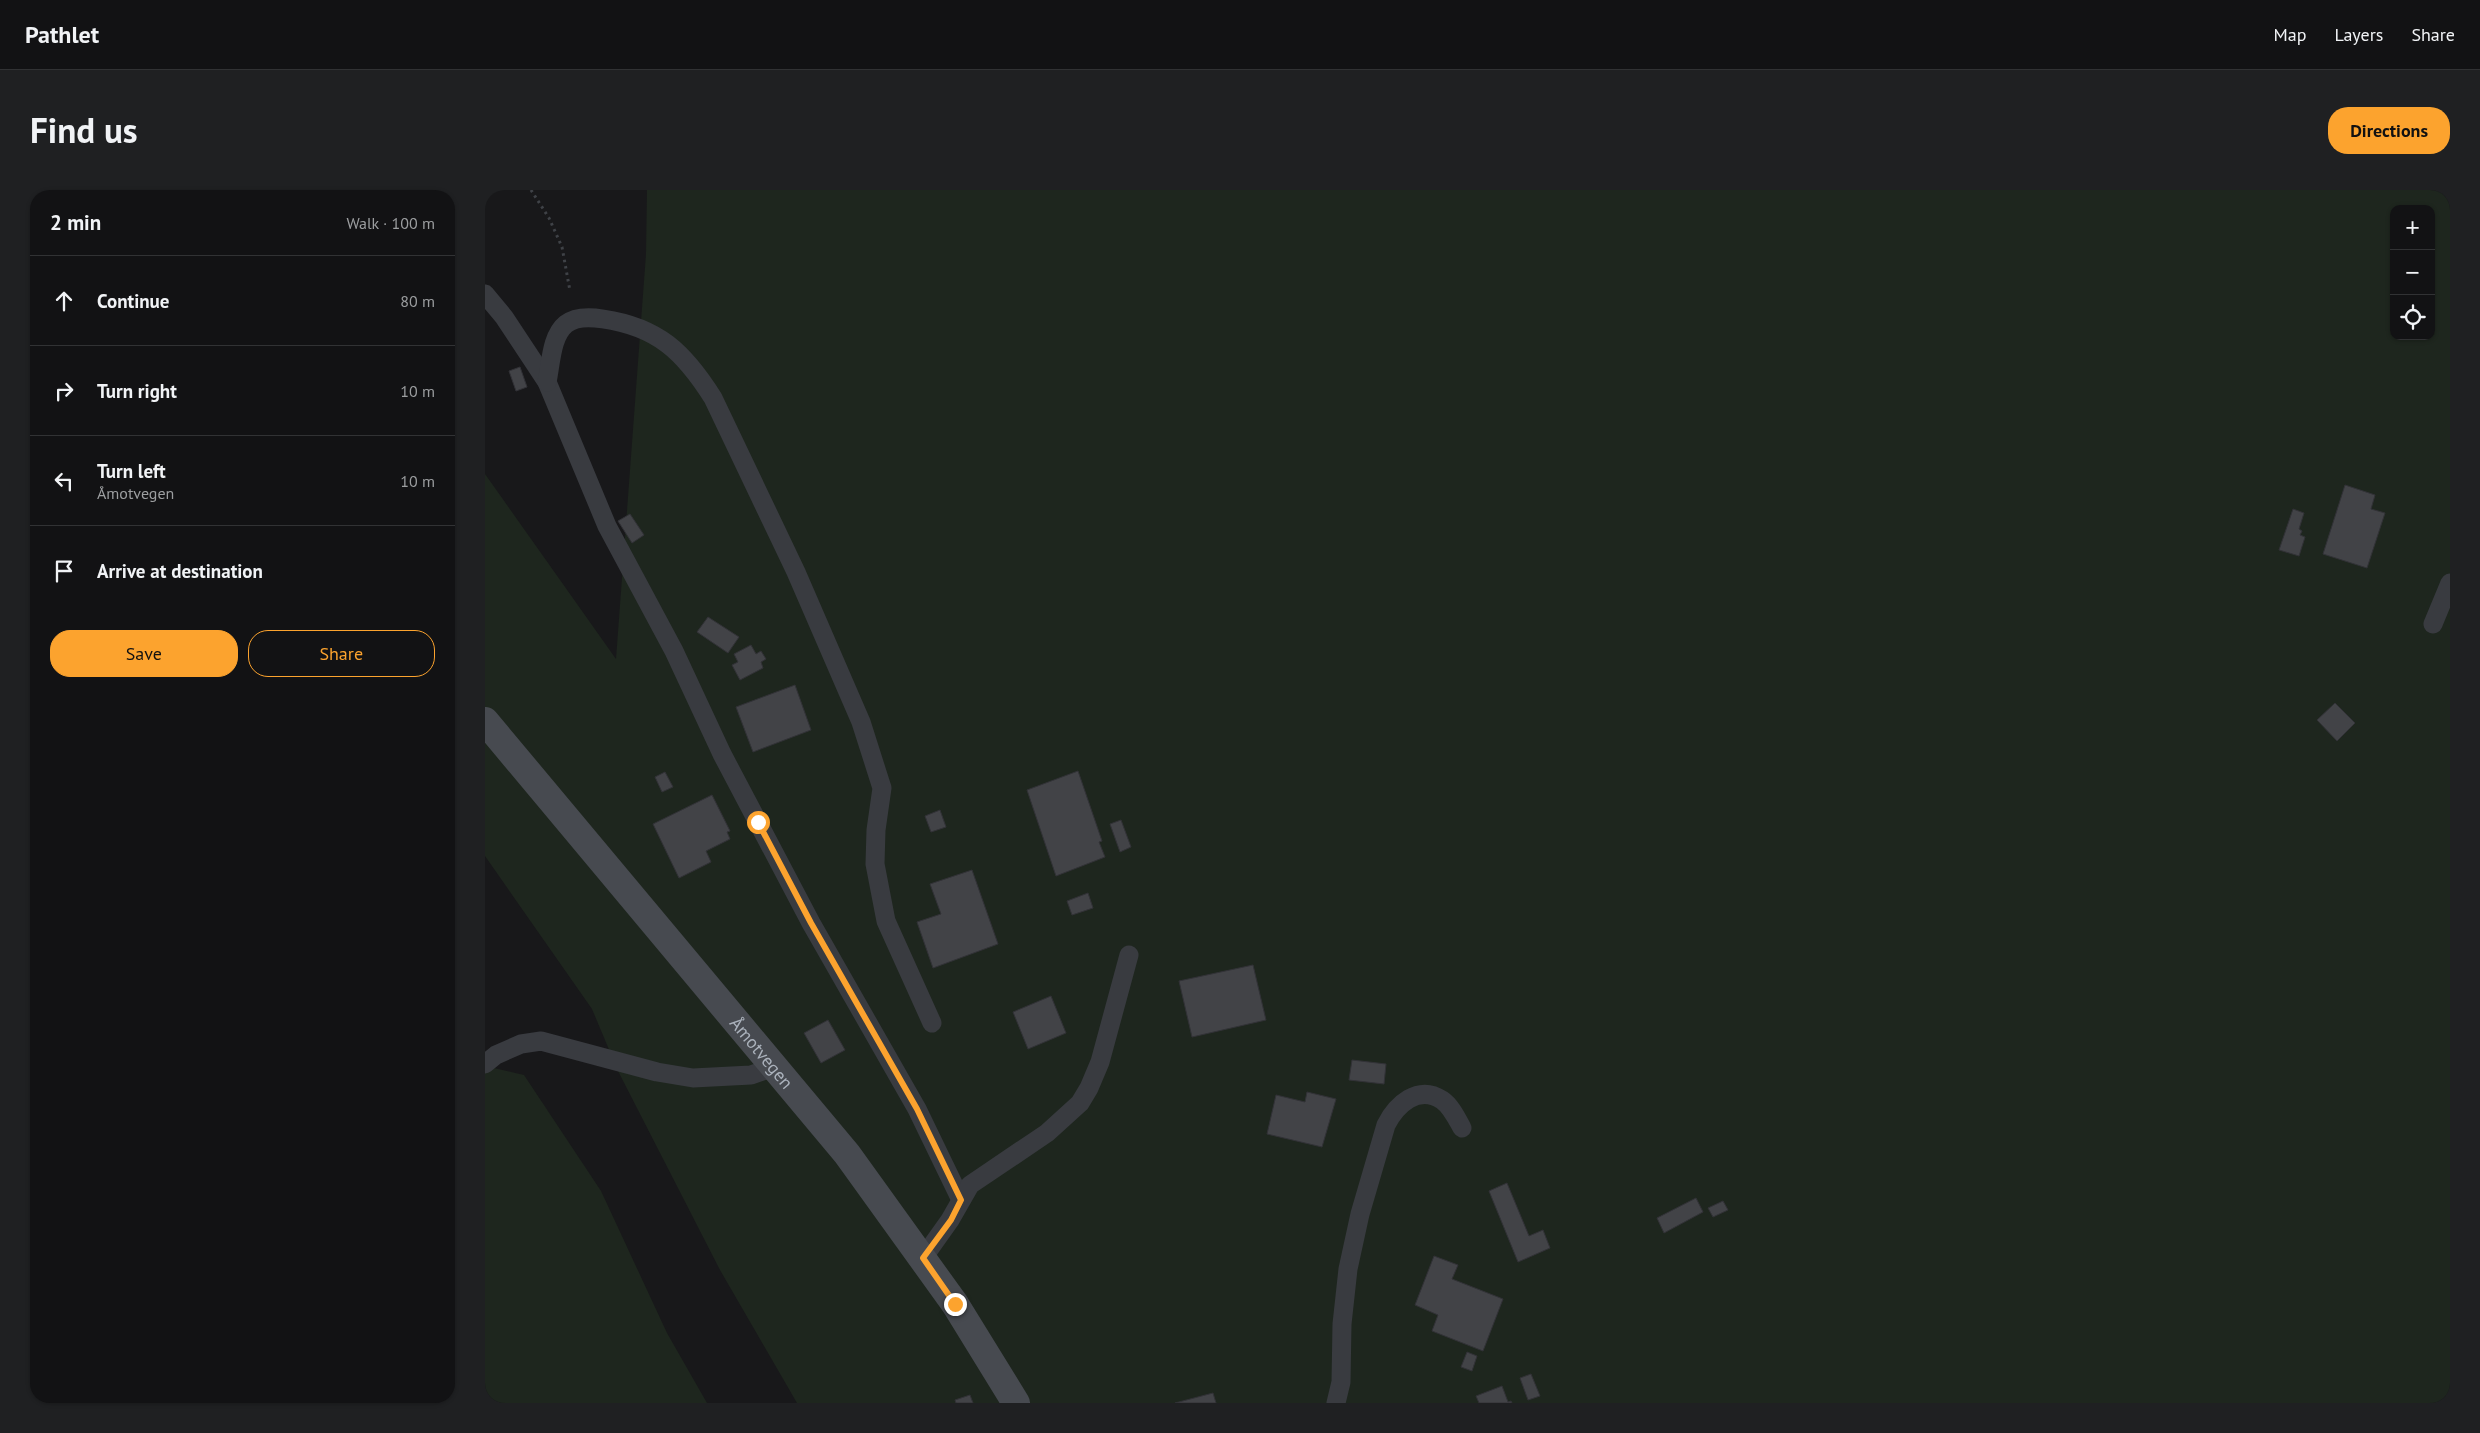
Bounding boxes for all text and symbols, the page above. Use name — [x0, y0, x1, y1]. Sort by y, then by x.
text: Pathlet — [25, 19, 99, 50]
text: Map — [2274, 23, 2306, 46]
text: Layers — [2334, 23, 2383, 46]
text: Share — [2411, 23, 2455, 46]
text: Find us — [30, 107, 138, 153]
button: Directions — [2328, 107, 2450, 154]
map controls — [2390, 205, 2435, 340]
button: + — [2390, 205, 2435, 250]
text: 2 min — [50, 209, 101, 236]
text: Walk · 100 m — [346, 213, 435, 233]
button: − — [2390, 250, 2435, 295]
icon: ahead — [50, 287, 78, 315]
text: Continue — [97, 289, 169, 313]
text: 80 m — [400, 291, 435, 311]
button: locate — [2390, 295, 2435, 340]
icon: right — [50, 377, 78, 405]
text: Turn right — [97, 379, 177, 403]
text: 10 m — [400, 381, 435, 401]
text: Turn left — [97, 459, 166, 483]
icon: left — [50, 467, 78, 495]
text: 10 m — [400, 471, 435, 491]
text: Åmotvegen — [97, 483, 174, 503]
icon: arrive — [50, 557, 78, 585]
text: Arrive at destination — [97, 559, 263, 583]
button: Save — [50, 630, 238, 677]
button: Share — [248, 630, 435, 677]
route start — [747, 811, 770, 834]
street label: Åmotvegen — [725, 1012, 799, 1093]
route end — [944, 1293, 967, 1316]

